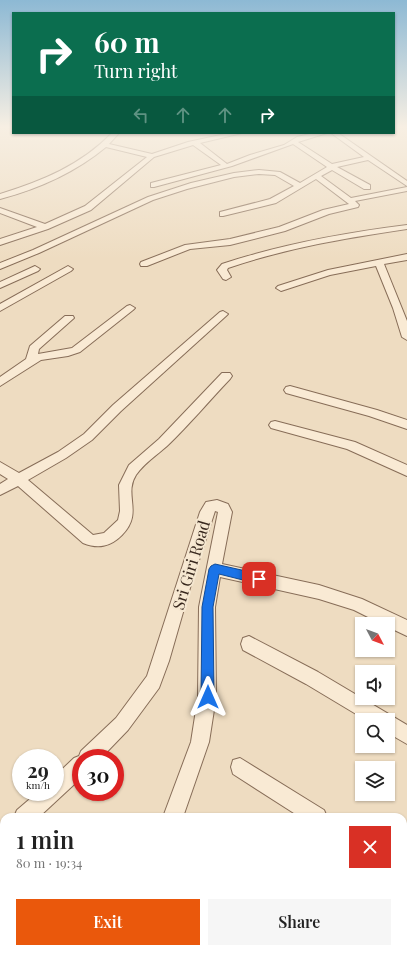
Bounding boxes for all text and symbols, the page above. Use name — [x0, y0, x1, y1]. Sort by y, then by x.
text: 60 m — [94, 23, 160, 60]
icon: right — [28, 28, 80, 80]
text: Turn right — [94, 59, 177, 83]
icon: left — [130, 104, 152, 126]
icon: ahead — [172, 104, 194, 126]
icon: ahead — [214, 104, 236, 126]
icon: right — [256, 104, 278, 126]
street label: Sri Giri Road — [167, 518, 214, 612]
pin — [242, 562, 276, 596]
icon: arrive — [248, 568, 270, 590]
north arrow — [355, 617, 395, 657]
map controls — [355, 617, 395, 801]
button: sound — [355, 665, 395, 705]
position arrow — [187, 676, 229, 718]
button: search — [355, 713, 395, 753]
speed limit sign: 30 — [72, 749, 124, 801]
text: 29 — [27, 756, 49, 783]
button: layers — [355, 761, 395, 801]
text: km/h — [26, 778, 50, 792]
text: 1 min — [16, 823, 74, 855]
button: close — [349, 826, 391, 868]
text: 80 m · 19:34 — [16, 854, 82, 871]
button: Exit — [16, 899, 200, 945]
button: Share — [208, 899, 391, 945]

